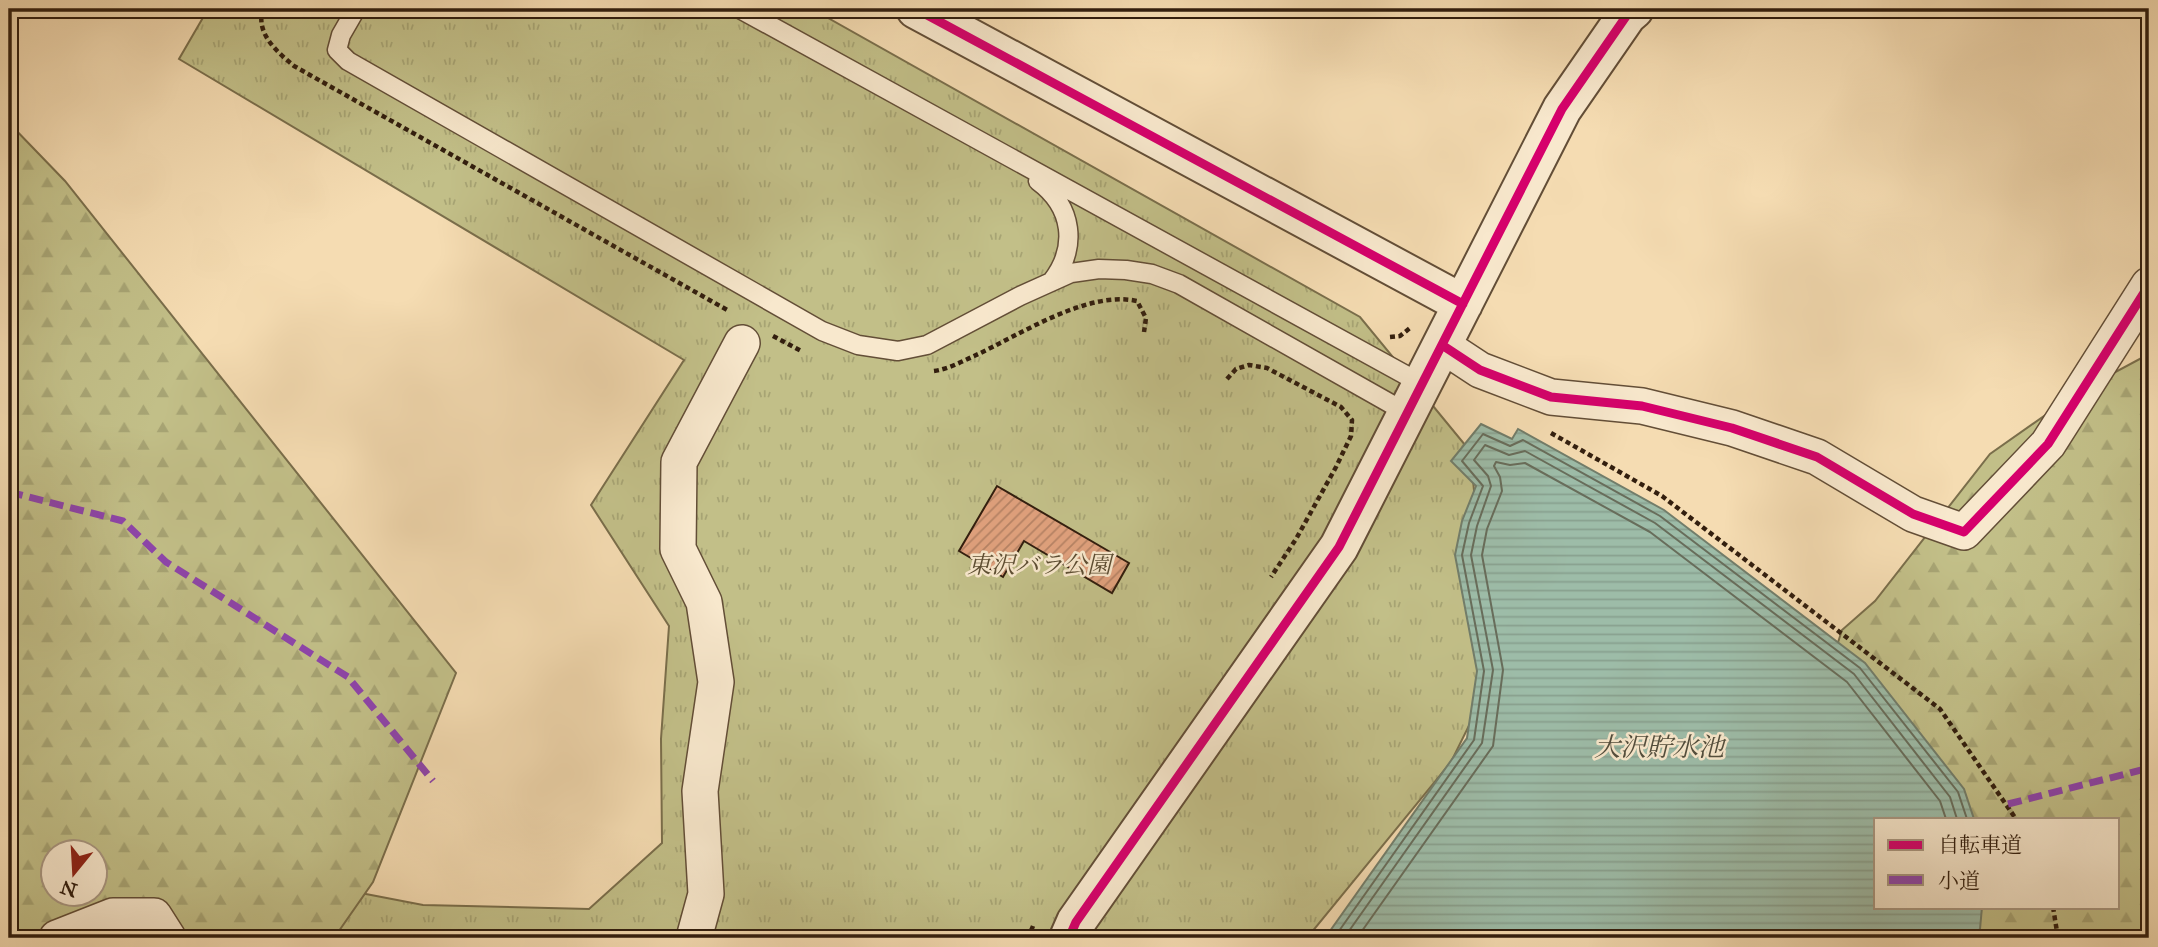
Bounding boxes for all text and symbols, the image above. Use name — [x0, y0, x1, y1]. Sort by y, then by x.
park label: 東沢バラ公園 — [967, 550, 1115, 580]
water label: 大沢貯水池 — [1594, 731, 1727, 763]
legend — [1874, 818, 2120, 908]
text: 自転車道 — [1938, 832, 2022, 858]
north arrow — [38, 838, 108, 908]
text: 小道 — [1938, 868, 1980, 894]
text: N — [58, 875, 80, 902]

